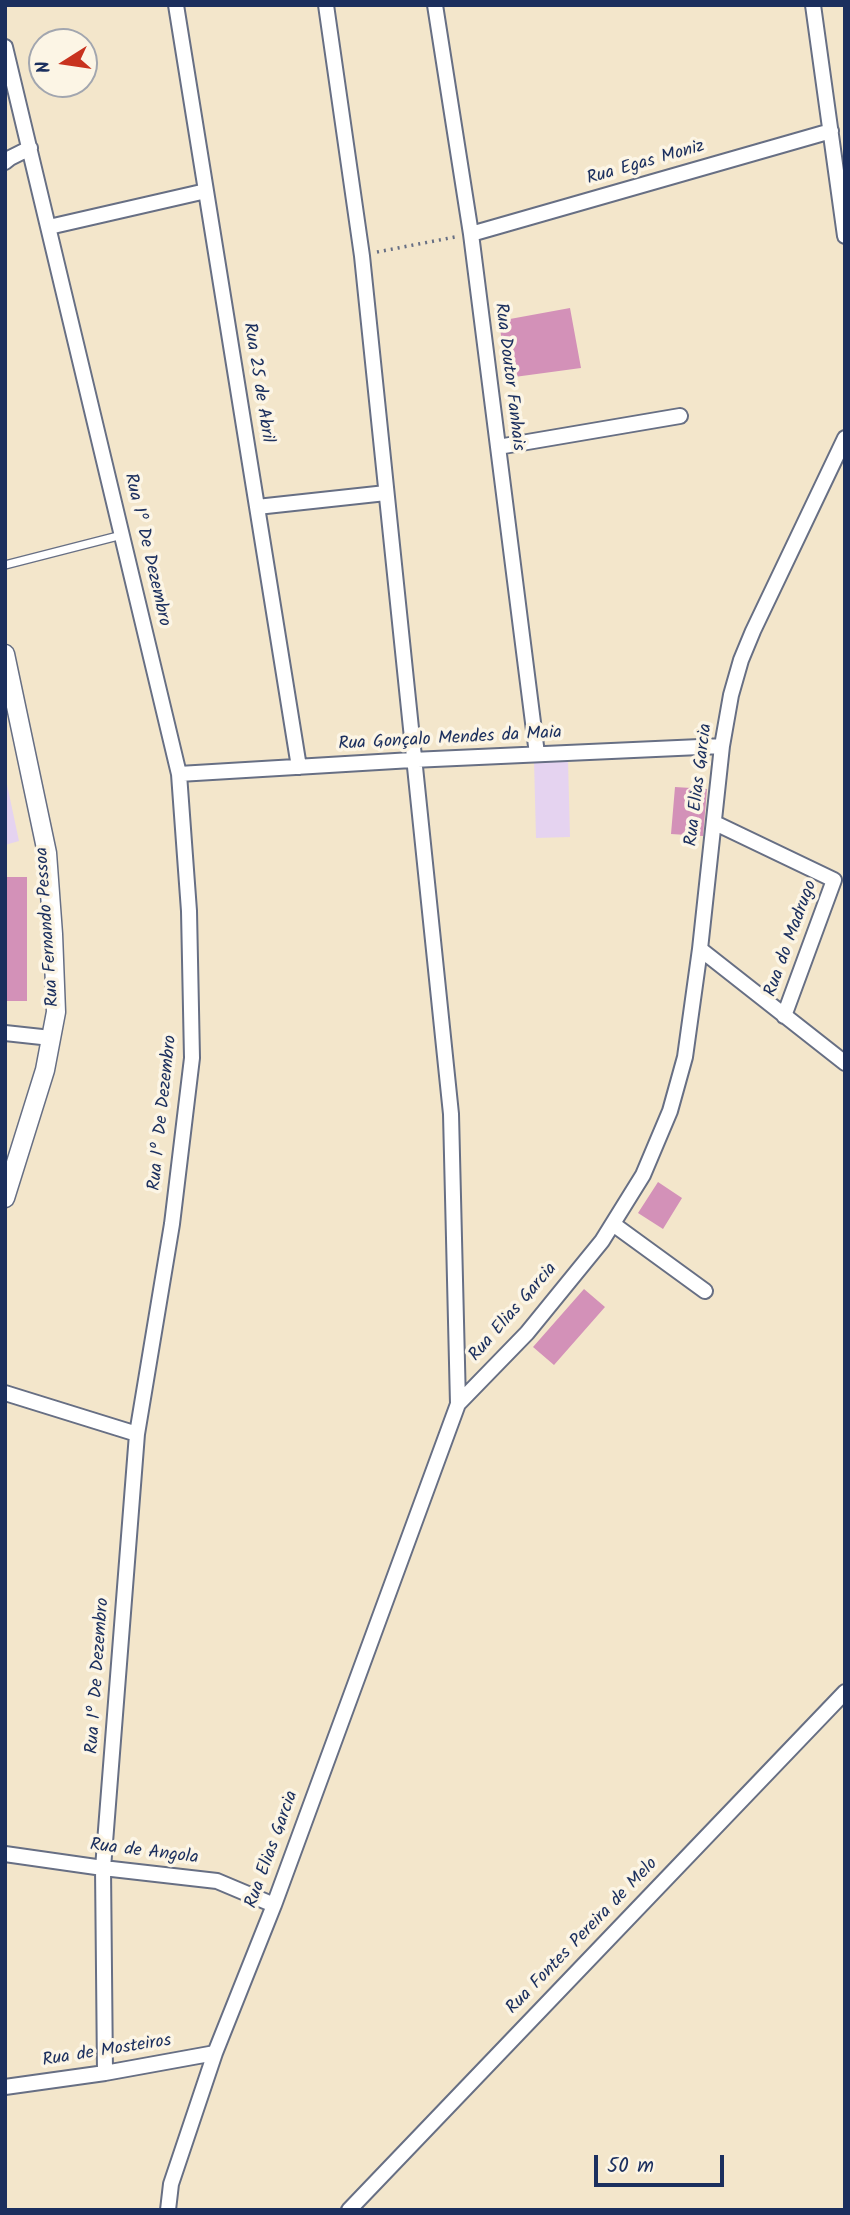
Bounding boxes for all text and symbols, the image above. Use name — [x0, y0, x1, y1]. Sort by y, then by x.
north arrow — [28, 28, 98, 98]
text: N — [28, 58, 60, 76]
street label: Rua Egas Moniz — [585, 137, 707, 191]
street label: Rua Doutor Fanhais — [488, 302, 528, 452]
street label: Rua 25 de Abril — [237, 321, 277, 445]
street label: Rua 1º De Dezembro — [118, 471, 174, 629]
street label: Rua Elias Garcia — [682, 722, 718, 848]
street label: Rua Gonçalo Mendes da Maia — [338, 723, 562, 757]
street label: Rua Fernando Pessoa — [33, 846, 65, 1008]
street label: Rua do Madrugo — [761, 878, 823, 1000]
street label: Rua 1º De Dezembro — [145, 1034, 183, 1192]
street label: Rua Elias Garcia — [465, 1259, 563, 1367]
street label: Rua 1º De Dezembro — [83, 1597, 115, 1755]
street label: Rua Elias Garcia — [242, 1788, 304, 1912]
street label: Rua de Angola — [88, 1836, 200, 1870]
street label: Rua Fontes Pereira de Melo — [503, 1854, 663, 2020]
street label: Rua de Mosteiros — [41, 2031, 173, 2073]
scale bar — [598, 2142, 728, 2186]
text: 50 m — [607, 2150, 654, 2183]

